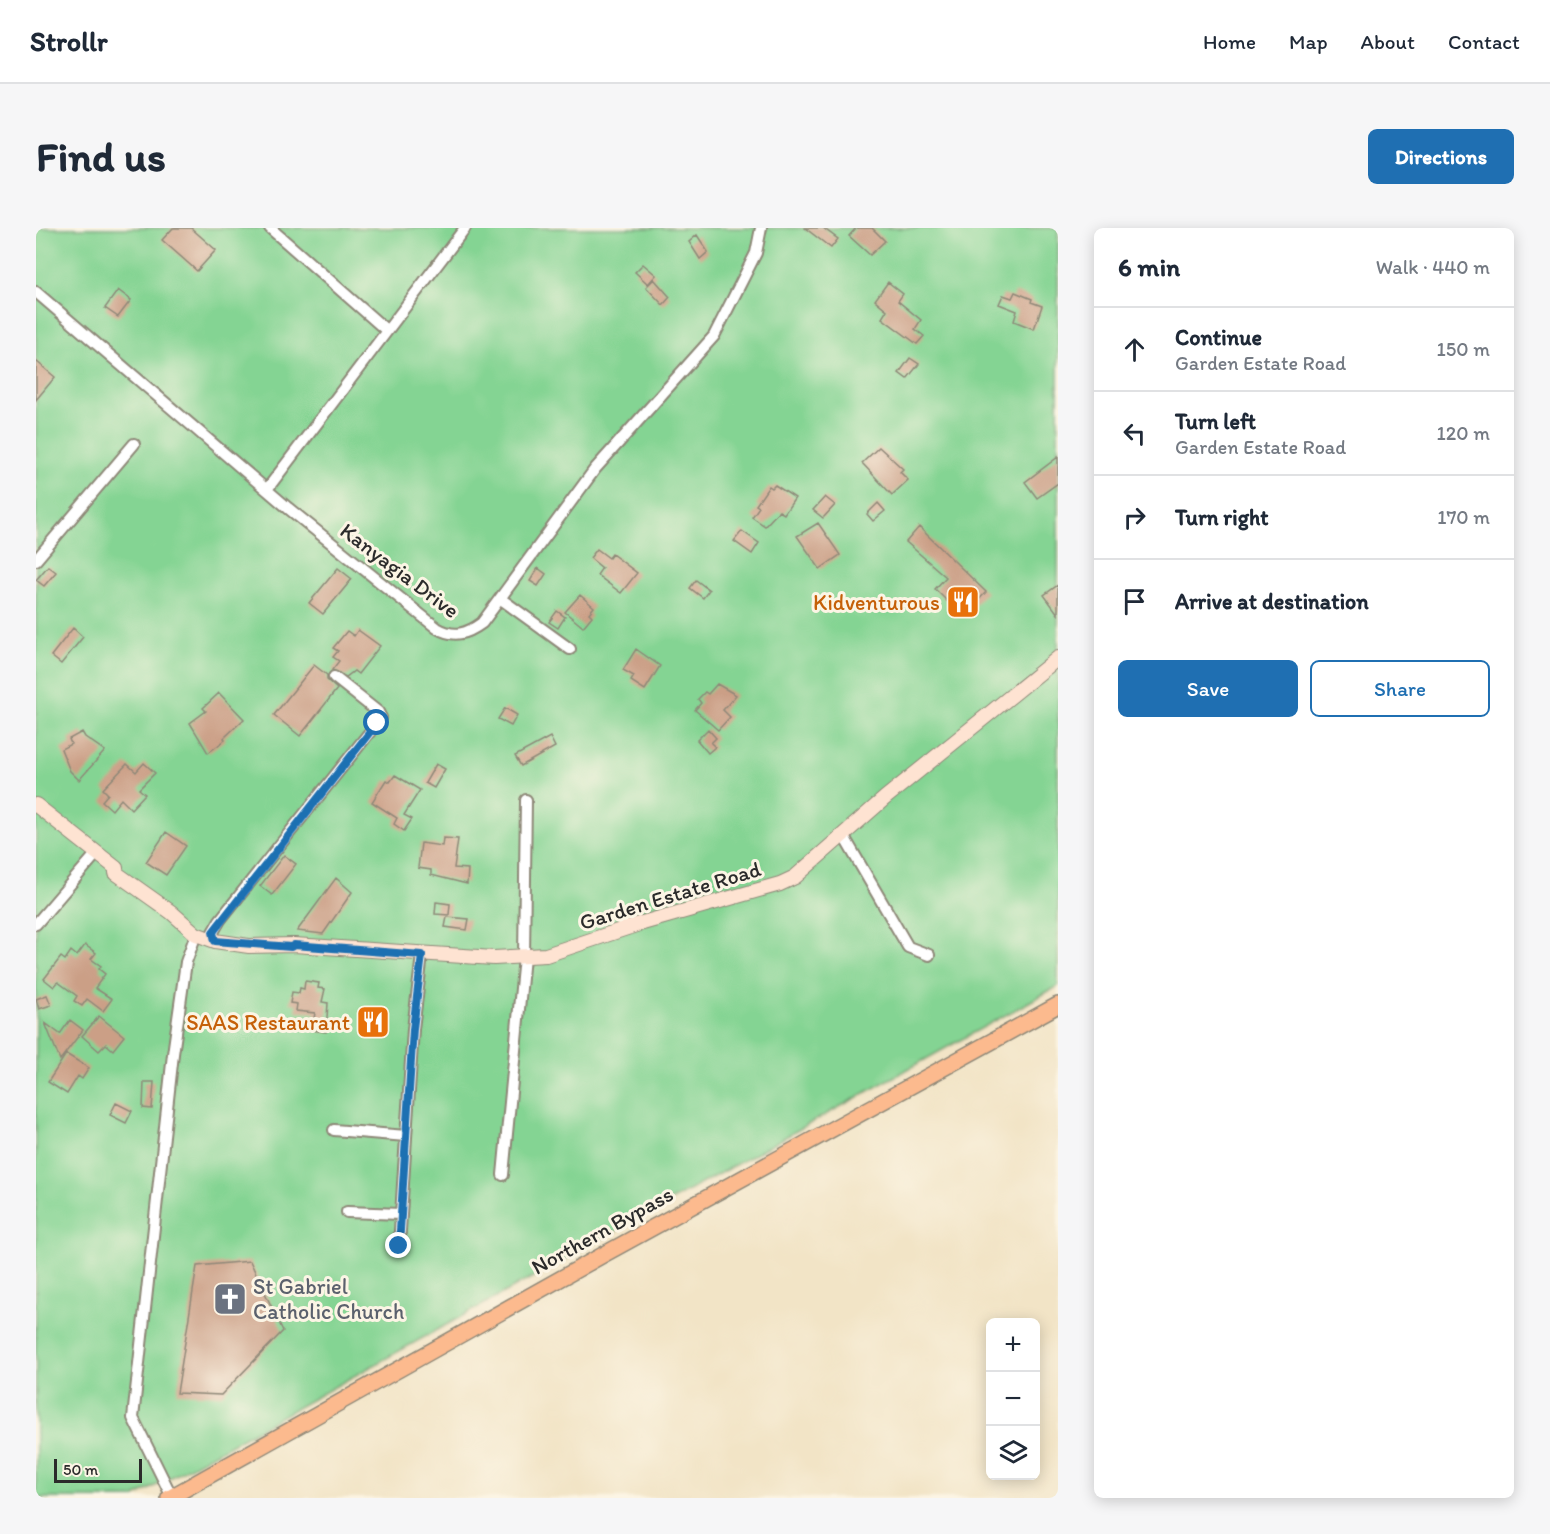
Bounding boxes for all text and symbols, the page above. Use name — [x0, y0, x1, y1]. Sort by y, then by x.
text: Strollr — [30, 24, 108, 58]
text: Home — [1203, 29, 1256, 54]
text: Map — [1289, 29, 1328, 54]
text: About — [1361, 29, 1415, 54]
text: Contact — [1448, 29, 1520, 54]
button: Directions — [1368, 129, 1514, 184]
text: Find us — [36, 131, 166, 182]
text: 6 min — [1118, 251, 1180, 283]
text: Walk · 440 m — [1376, 255, 1490, 279]
text: Continue — [1175, 324, 1262, 351]
icon: ahead — [1118, 333, 1151, 366]
text: 150 m — [1437, 337, 1490, 361]
text: Garden Estate Road — [1175, 351, 1346, 375]
text: Turn left — [1175, 408, 1256, 435]
icon: left — [1118, 417, 1151, 450]
text: 120 m — [1437, 421, 1490, 445]
text: Garden Estate Road — [1175, 435, 1346, 459]
icon: right — [1118, 501, 1151, 534]
text: Turn right — [1175, 504, 1269, 531]
text: 170 m — [1437, 505, 1490, 529]
street label: Kanyagia Drive — [335, 517, 465, 624]
restaurant icon: Kidventurous — [945, 584, 981, 620]
icon: arrive — [1118, 585, 1151, 618]
text: Arrive at destination — [1175, 588, 1369, 615]
place label: Kidventurous — [813, 589, 940, 616]
button: Save — [1118, 660, 1298, 717]
button: Share — [1310, 660, 1490, 717]
route start — [363, 709, 389, 735]
street label: Garden Estate Road — [576, 855, 764, 936]
restaurant icon: SAAS Restaurant — [355, 1004, 391, 1040]
place label: SAAS Restaurant — [186, 1009, 350, 1036]
street label: Northern Bypass — [527, 1180, 678, 1281]
route end — [385, 1232, 411, 1258]
place label: St Gabriel Catholic Church — [253, 1273, 404, 1325]
church icon: St Gabriel Catholic Church — [212, 1281, 248, 1317]
map controls — [986, 1318, 1040, 1480]
button: + — [986, 1318, 1040, 1372]
button: − — [986, 1372, 1040, 1426]
button: layers — [986, 1426, 1040, 1480]
scale bar — [54, 1456, 142, 1484]
text: 50 m — [63, 1460, 98, 1479]

